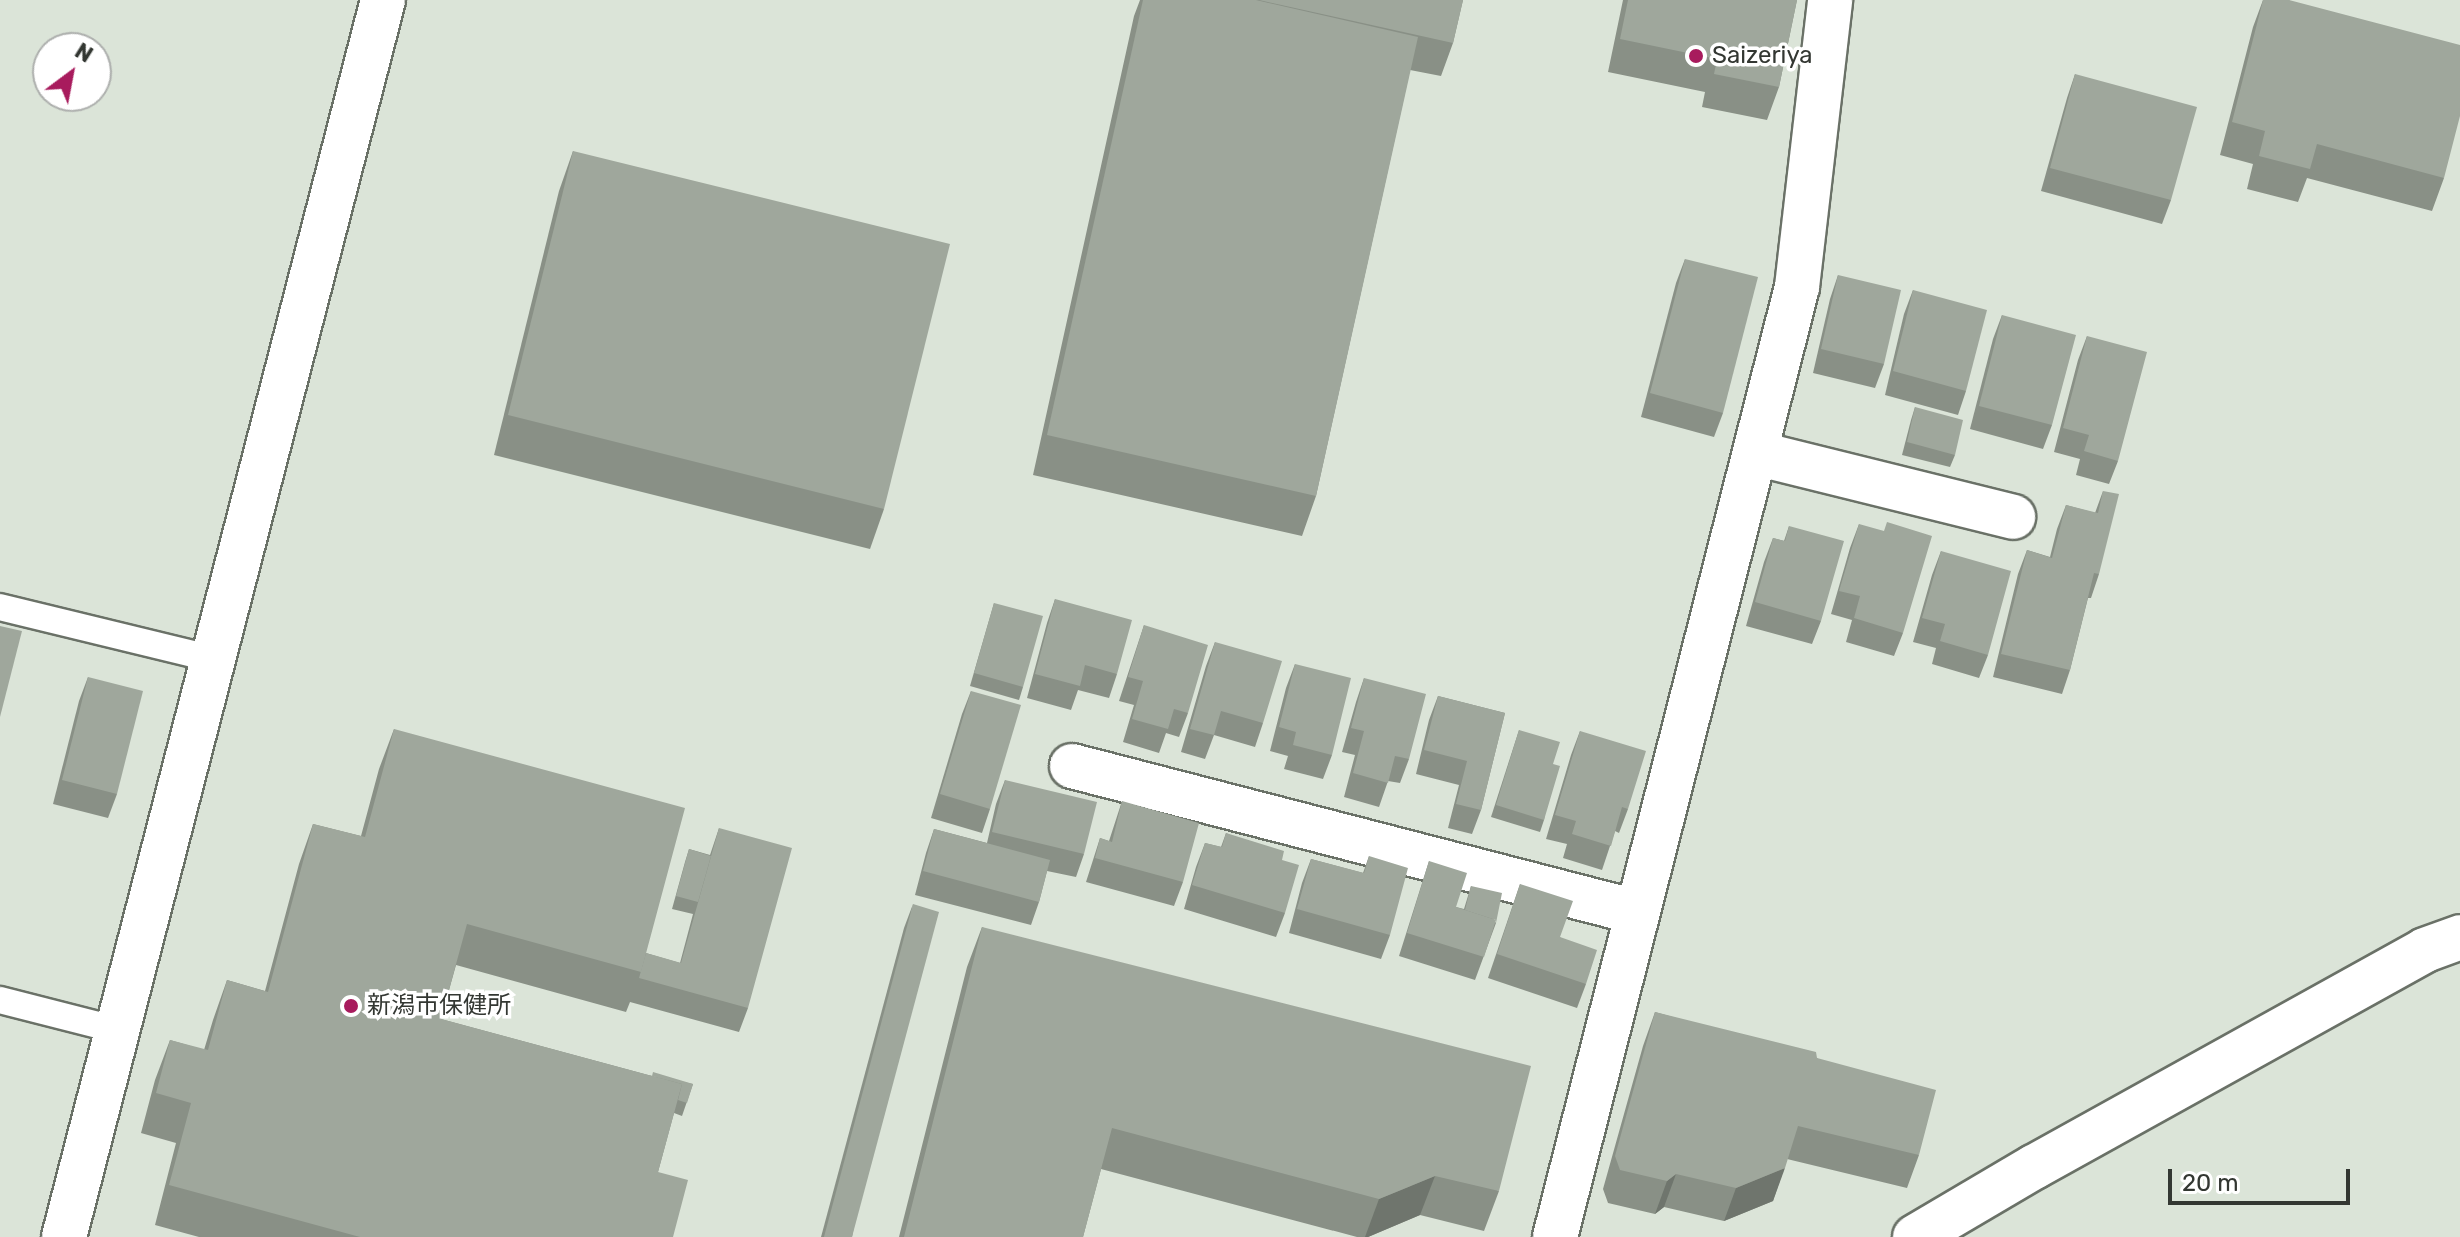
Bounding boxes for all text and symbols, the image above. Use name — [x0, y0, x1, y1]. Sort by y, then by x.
north arrow — [32, 32, 112, 112]
text: N — [70, 37, 98, 69]
place label: Saizeriya — [1712, 42, 1812, 70]
marker: Saizeriya — [1687, 47, 1705, 65]
place label: 新潟市保健所 — [367, 992, 511, 1020]
marker: 新潟市保健所 — [342, 997, 360, 1015]
scale bar — [2172, 1153, 2354, 1203]
text: 20 m — [2182, 1169, 2239, 1197]

